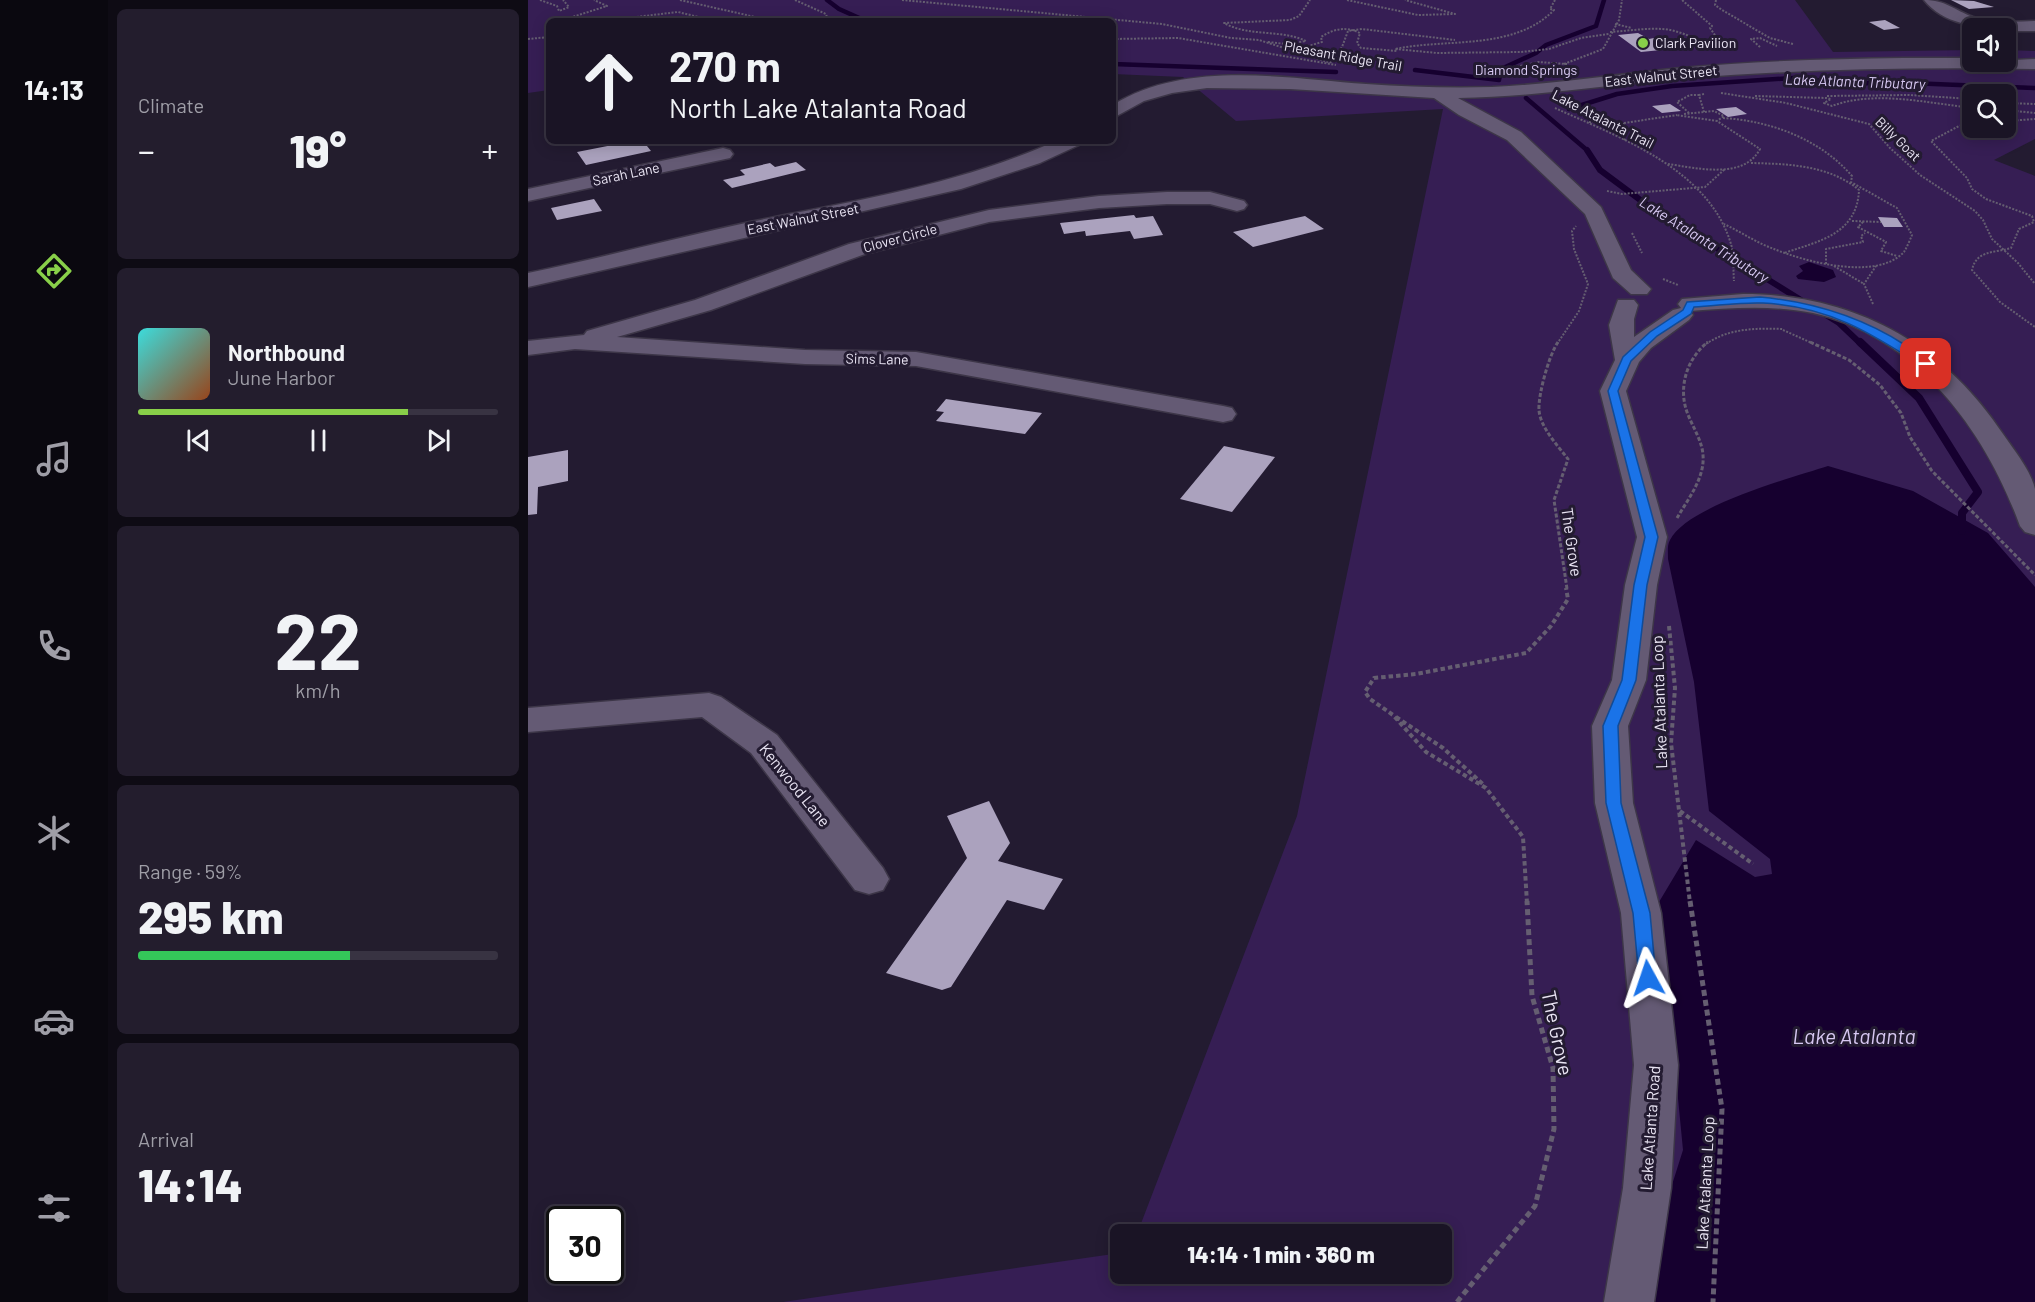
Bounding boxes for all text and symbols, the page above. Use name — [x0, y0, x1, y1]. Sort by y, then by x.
map controls — [1962, 18, 2016, 138]
button: sound — [1962, 18, 2016, 72]
place label: Clark Pavilion — [1655, 34, 1736, 51]
marker: Clark Pavilion — [1636, 36, 1650, 50]
street label: Pleasant Ridge Trail — [1283, 37, 1403, 74]
text: 270 m — [669, 40, 781, 90]
icon: ahead — [570, 42, 648, 120]
park label: Diamond Springs — [1475, 61, 1578, 78]
street label: East Walnut Street — [1604, 61, 1718, 90]
water label: Lake Atlanta Tributary — [1784, 70, 1927, 92]
text: 14:13 — [24, 73, 84, 105]
button: search — [1962, 84, 2016, 138]
street label: Lake Atalanta Trail — [1550, 86, 1657, 152]
text: North Lake Atalanta Road — [669, 91, 967, 123]
text: Climate — [138, 93, 204, 117]
street label: Billy Goat — [1872, 113, 1925, 164]
text: 19° — [290, 123, 346, 177]
text: − — [138, 130, 155, 170]
text: + — [482, 130, 498, 170]
street label: Sarah Lane — [591, 158, 661, 189]
water label: Lake Atalanta Tributary — [1637, 192, 1773, 287]
street label: East Walnut Street — [746, 199, 860, 238]
street label: Clover Circle — [861, 219, 939, 256]
icon: directions — [33, 250, 75, 292]
pin — [1900, 338, 1951, 389]
text: Northbound — [228, 339, 345, 365]
icon: arrive — [1909, 347, 1942, 380]
street label: Sims Lane — [845, 349, 909, 368]
text: June Harbor — [228, 365, 335, 389]
icon: previous — [182, 424, 215, 457]
icon: pause — [302, 424, 335, 457]
icon: next — [422, 424, 455, 457]
icon: music — [33, 438, 75, 480]
street label: The Grove — [1558, 506, 1587, 577]
text: 22 — [274, 592, 362, 686]
icon: phone — [33, 625, 75, 667]
street label: Lake Atalanta Loop — [1647, 635, 1670, 769]
text: km/h — [295, 678, 341, 702]
street label: Kenwood Lane — [756, 739, 835, 830]
icon: climate — [33, 812, 75, 854]
text: Range · 59% — [138, 859, 242, 883]
text: 295 km — [138, 889, 284, 943]
position arrow — [1616, 946, 1680, 1010]
street label: The Grove — [1537, 988, 1579, 1078]
icon: car — [33, 1000, 75, 1042]
water label: Lake Atalanta — [1792, 1023, 1916, 1048]
street label: Lake Atlanta Road — [1636, 1065, 1663, 1191]
street label: Lake Atalanta Loop — [1692, 1116, 1717, 1250]
text: Arrival — [138, 1127, 194, 1151]
text: 14:14 — [138, 1157, 243, 1211]
icon: filters — [33, 1187, 75, 1229]
speed limit sign: 30 — [546, 1206, 624, 1284]
text: 14:14 · 1 min · 360 m — [1187, 1241, 1375, 1267]

